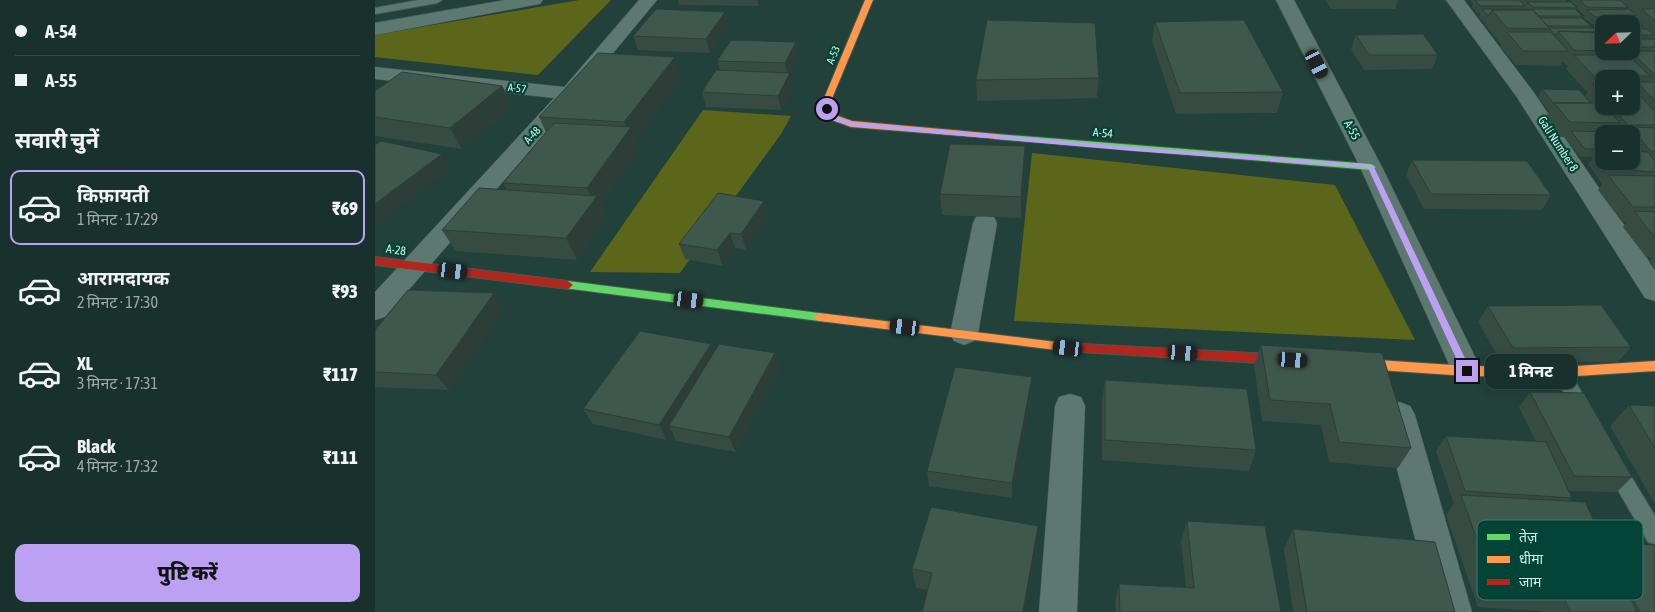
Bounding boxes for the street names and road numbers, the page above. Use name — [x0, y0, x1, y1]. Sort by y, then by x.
street label: A-53 — [824, 44, 842, 66]
street label: A-57 — [507, 81, 527, 95]
street label: Gali Number 8 — [1535, 114, 1581, 175]
street label: A-55 — [1341, 118, 1363, 142]
street label: A-48 — [521, 124, 543, 146]
street label: A-54 — [1092, 125, 1114, 141]
street label: A-28 — [385, 242, 407, 258]

